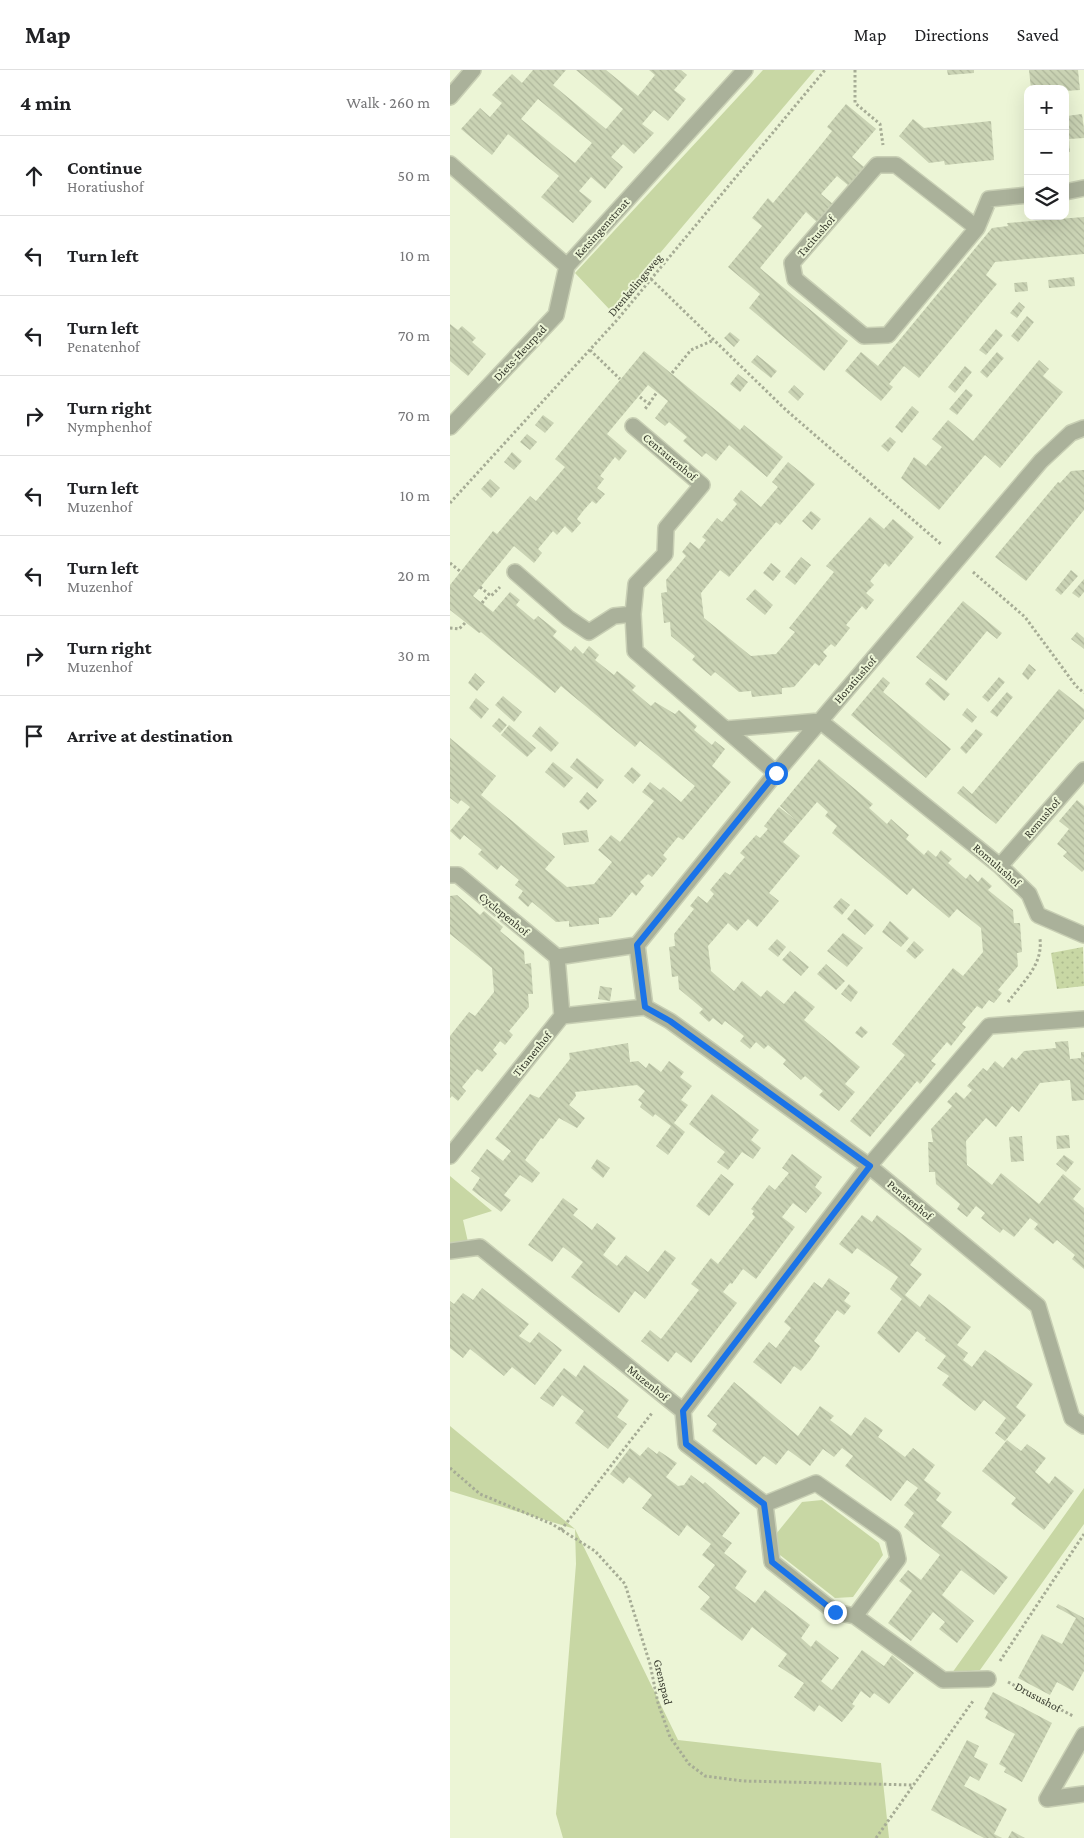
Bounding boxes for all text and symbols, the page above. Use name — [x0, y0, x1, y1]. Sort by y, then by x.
text: Map — [25, 21, 71, 48]
text: Map — [854, 25, 886, 45]
text: Directions — [914, 25, 989, 45]
text: Saved — [1017, 25, 1059, 45]
map controls — [1024, 85, 1069, 220]
button: + — [1024, 85, 1069, 130]
text: 4 min — [20, 91, 71, 115]
text: Walk · 260 m — [346, 94, 430, 111]
button: − — [1024, 130, 1069, 175]
text: Continue — [67, 157, 142, 178]
icon: ahead — [20, 162, 48, 190]
text: 50 m — [398, 167, 430, 184]
button: layers — [1024, 175, 1069, 220]
text: Horatiushof — [67, 178, 144, 195]
street label: Ketsingenstraat — [572, 195, 633, 261]
street label: Tacitushof — [794, 211, 839, 260]
icon: left — [20, 242, 48, 270]
text: Turn left — [67, 245, 139, 266]
text: 10 m — [400, 247, 430, 264]
street label: Drenkelingsweg — [605, 251, 665, 319]
text: Turn left — [67, 317, 139, 338]
icon: left — [20, 322, 48, 350]
street label: Diets-Heurpad — [491, 322, 550, 384]
text: 70 m — [398, 327, 430, 344]
text: Penatenhof — [67, 338, 140, 355]
text: Turn right — [67, 397, 152, 418]
icon: right — [20, 402, 48, 430]
text: 70 m — [398, 407, 430, 424]
text: Nymphenhof — [67, 418, 151, 435]
street label: Centaurenhof — [640, 430, 701, 485]
text: Turn left — [67, 477, 139, 498]
icon: left — [20, 482, 48, 510]
text: 10 m — [400, 487, 430, 504]
text: Muzenhof — [67, 498, 132, 515]
text: Turn left — [67, 557, 139, 578]
icon: left — [20, 562, 48, 590]
text: 20 m — [397, 567, 430, 584]
text: Muzenhof — [67, 578, 132, 595]
text: Turn right — [67, 637, 152, 658]
icon: right — [20, 642, 48, 670]
text: 30 m — [398, 647, 430, 664]
street label: Horatiushof — [831, 653, 880, 706]
text: Muzenhof — [67, 658, 132, 675]
icon: arrive — [20, 722, 48, 750]
text: Arrive at destination — [67, 725, 233, 746]
route start — [765, 762, 788, 785]
street label: Remushof — [1021, 794, 1064, 841]
street label: Romulushof — [970, 840, 1025, 890]
street label: Cyclopenhof — [476, 890, 533, 939]
street label: Titanenhof — [510, 1028, 555, 1079]
street label: Penatenhof — [885, 1177, 937, 1224]
street label: Muzenhof — [625, 1362, 673, 1405]
route end — [824, 1601, 847, 1624]
street label: Grenspad — [651, 1658, 676, 1707]
street label: Drusushof — [1012, 1679, 1065, 1716]

